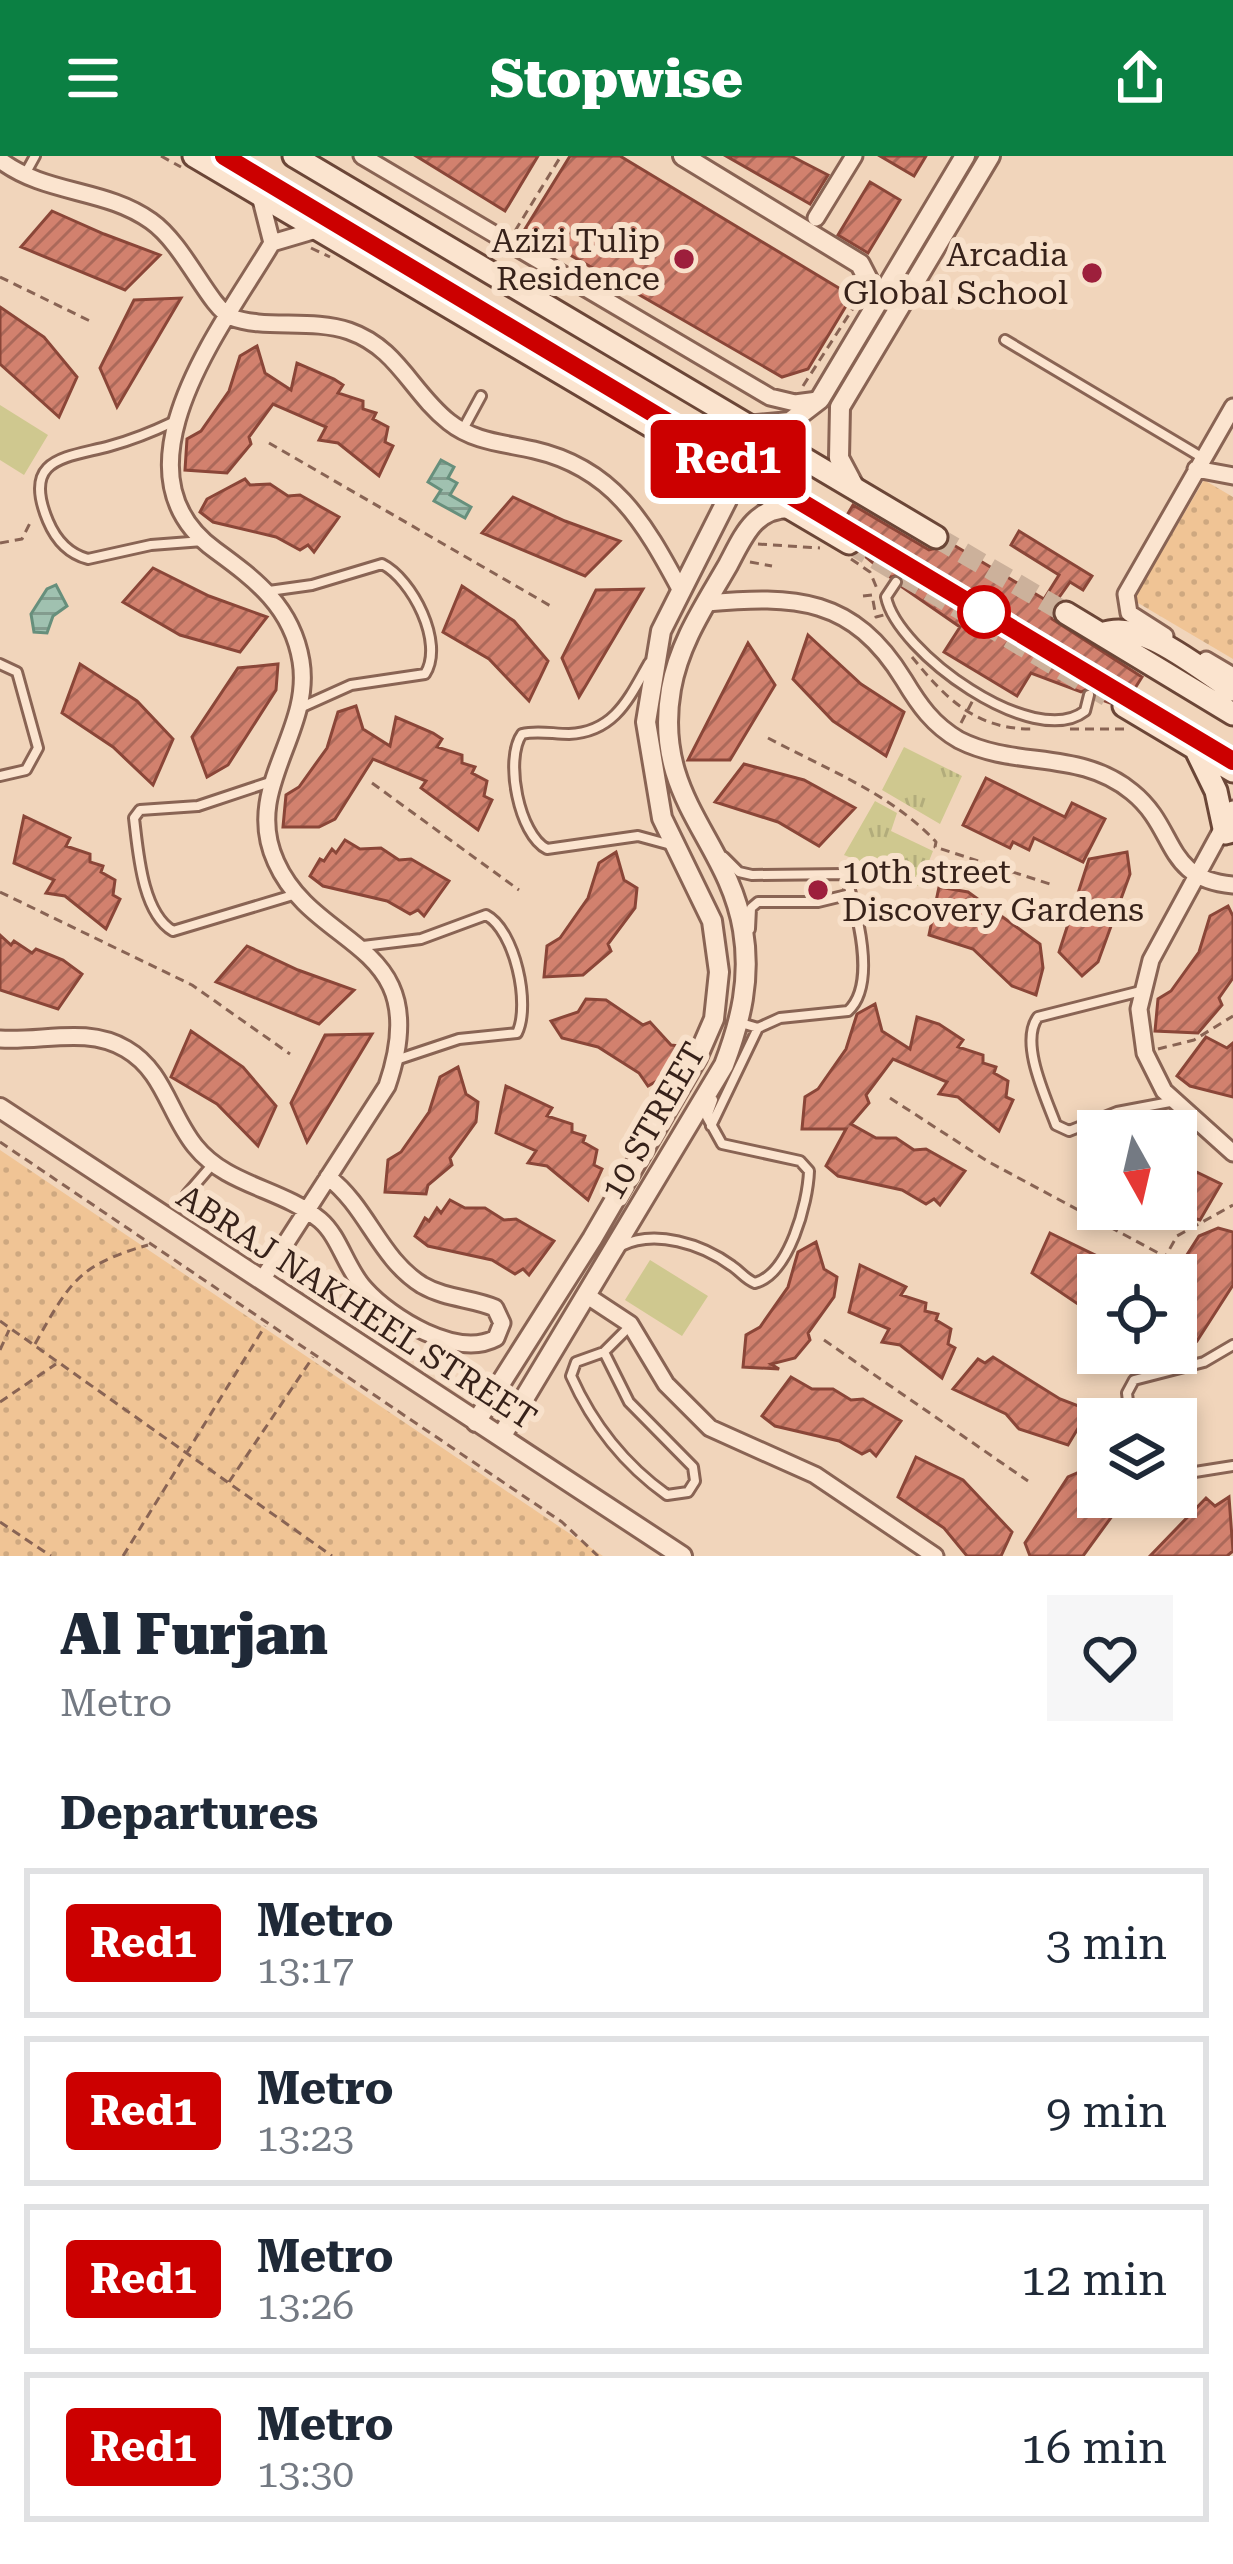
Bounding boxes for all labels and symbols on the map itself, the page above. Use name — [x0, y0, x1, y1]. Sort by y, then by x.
place label: Azizi Tulip Residence — [492, 221, 660, 298]
place label: Arcadia Global School — [843, 235, 1068, 312]
marker: Azizi Tulip Residence — [671, 246, 697, 272]
marker: Arcadia Global School — [1079, 260, 1105, 286]
line badge: Red1 — [644, 420, 812, 498]
unlabelled marker — [959, 587, 1009, 637]
place label: 10th street Discovery Gardens — [842, 852, 1144, 929]
marker: 10th street Discovery Gardens — [805, 877, 831, 903]
street label: 10 STREET — [592, 1036, 714, 1206]
north arrow — [1077, 1110, 1197, 1230]
street label: ABRAJ NAKHEEL STREET — [170, 1176, 544, 1438]

